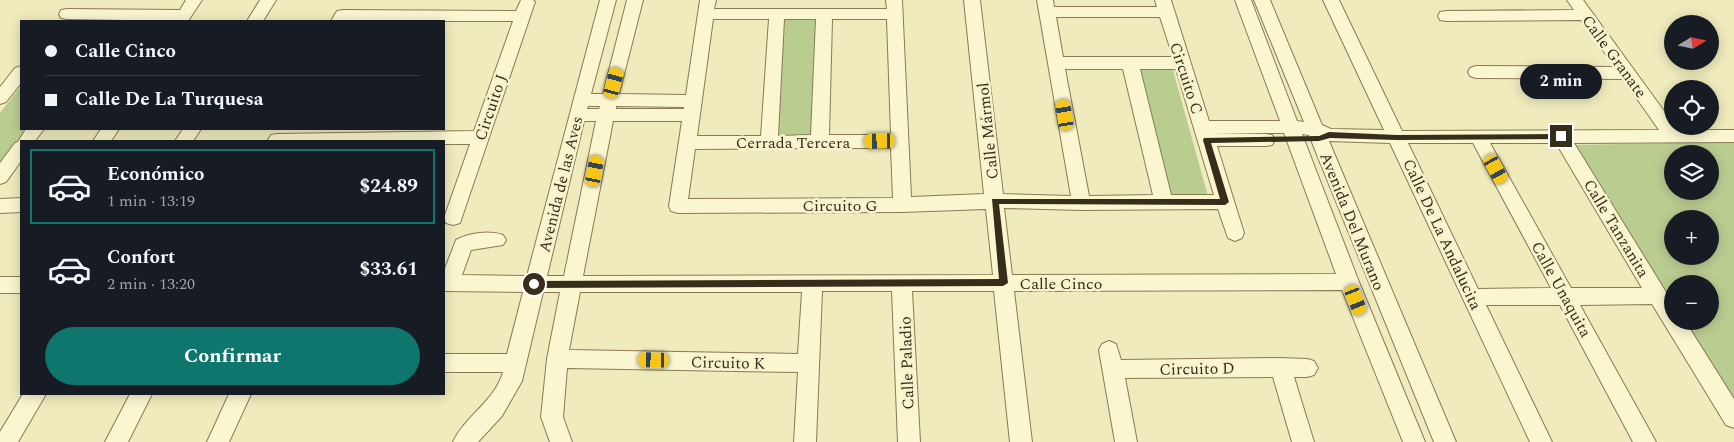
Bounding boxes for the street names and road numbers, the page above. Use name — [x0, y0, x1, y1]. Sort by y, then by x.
street label: Calle Granate — [1576, 10, 1653, 103]
street label: Circuito C — [1163, 39, 1209, 117]
street label: Circuito J — [468, 71, 514, 144]
street label: Calle Mármol — [971, 81, 1005, 180]
street label: Avenida de las Aves — [532, 114, 590, 255]
street label: Cerrada Tercera — [736, 131, 850, 155]
street label: Avenida Del Murano — [1313, 149, 1391, 294]
street label: Calle De La Andalucita — [1396, 155, 1488, 314]
street label: Calle Tanzanita — [1577, 175, 1655, 282]
street label: Circuito G — [802, 194, 878, 218]
street label: Calle Unaquita — [1525, 237, 1598, 342]
street label: Calle Cinco — [1020, 272, 1102, 296]
street label: Calle Paladio — [893, 316, 921, 410]
street label: Circuito K — [691, 350, 766, 376]
street label: Circuito D — [1159, 356, 1235, 382]

